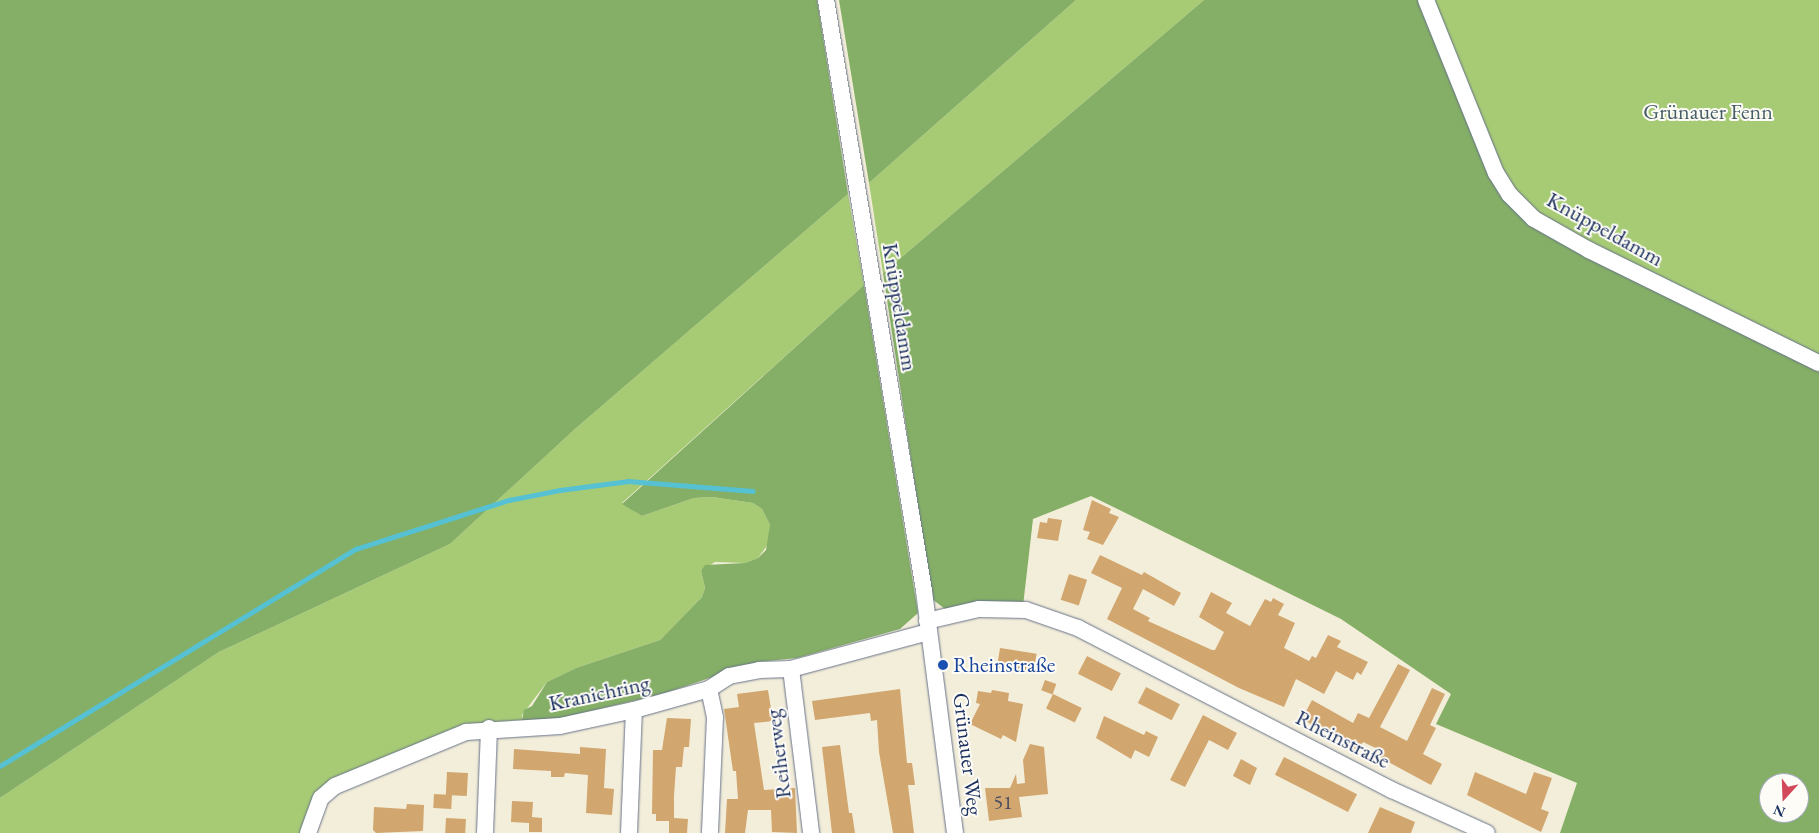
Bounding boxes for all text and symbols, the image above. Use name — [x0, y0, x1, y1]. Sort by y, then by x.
park label: Grünauer Fenn — [1643, 99, 1773, 125]
street label: Knüppeldamm — [1542, 186, 1668, 272]
street label: Knüppeldamm — [877, 241, 923, 373]
place label: Rheinstraße — [953, 652, 1055, 678]
marker: Rheinstraße — [937, 659, 949, 671]
street label: Kranichring — [546, 669, 652, 717]
street label: Grünauer Weg — [947, 691, 989, 817]
street label: Rheinstraße — [1291, 704, 1395, 774]
street label: Reiherweg — [759, 708, 797, 800]
north arrow — [1759, 773, 1809, 823]
house number: 51 — [993, 790, 1013, 814]
text: N — [1771, 801, 1788, 822]

